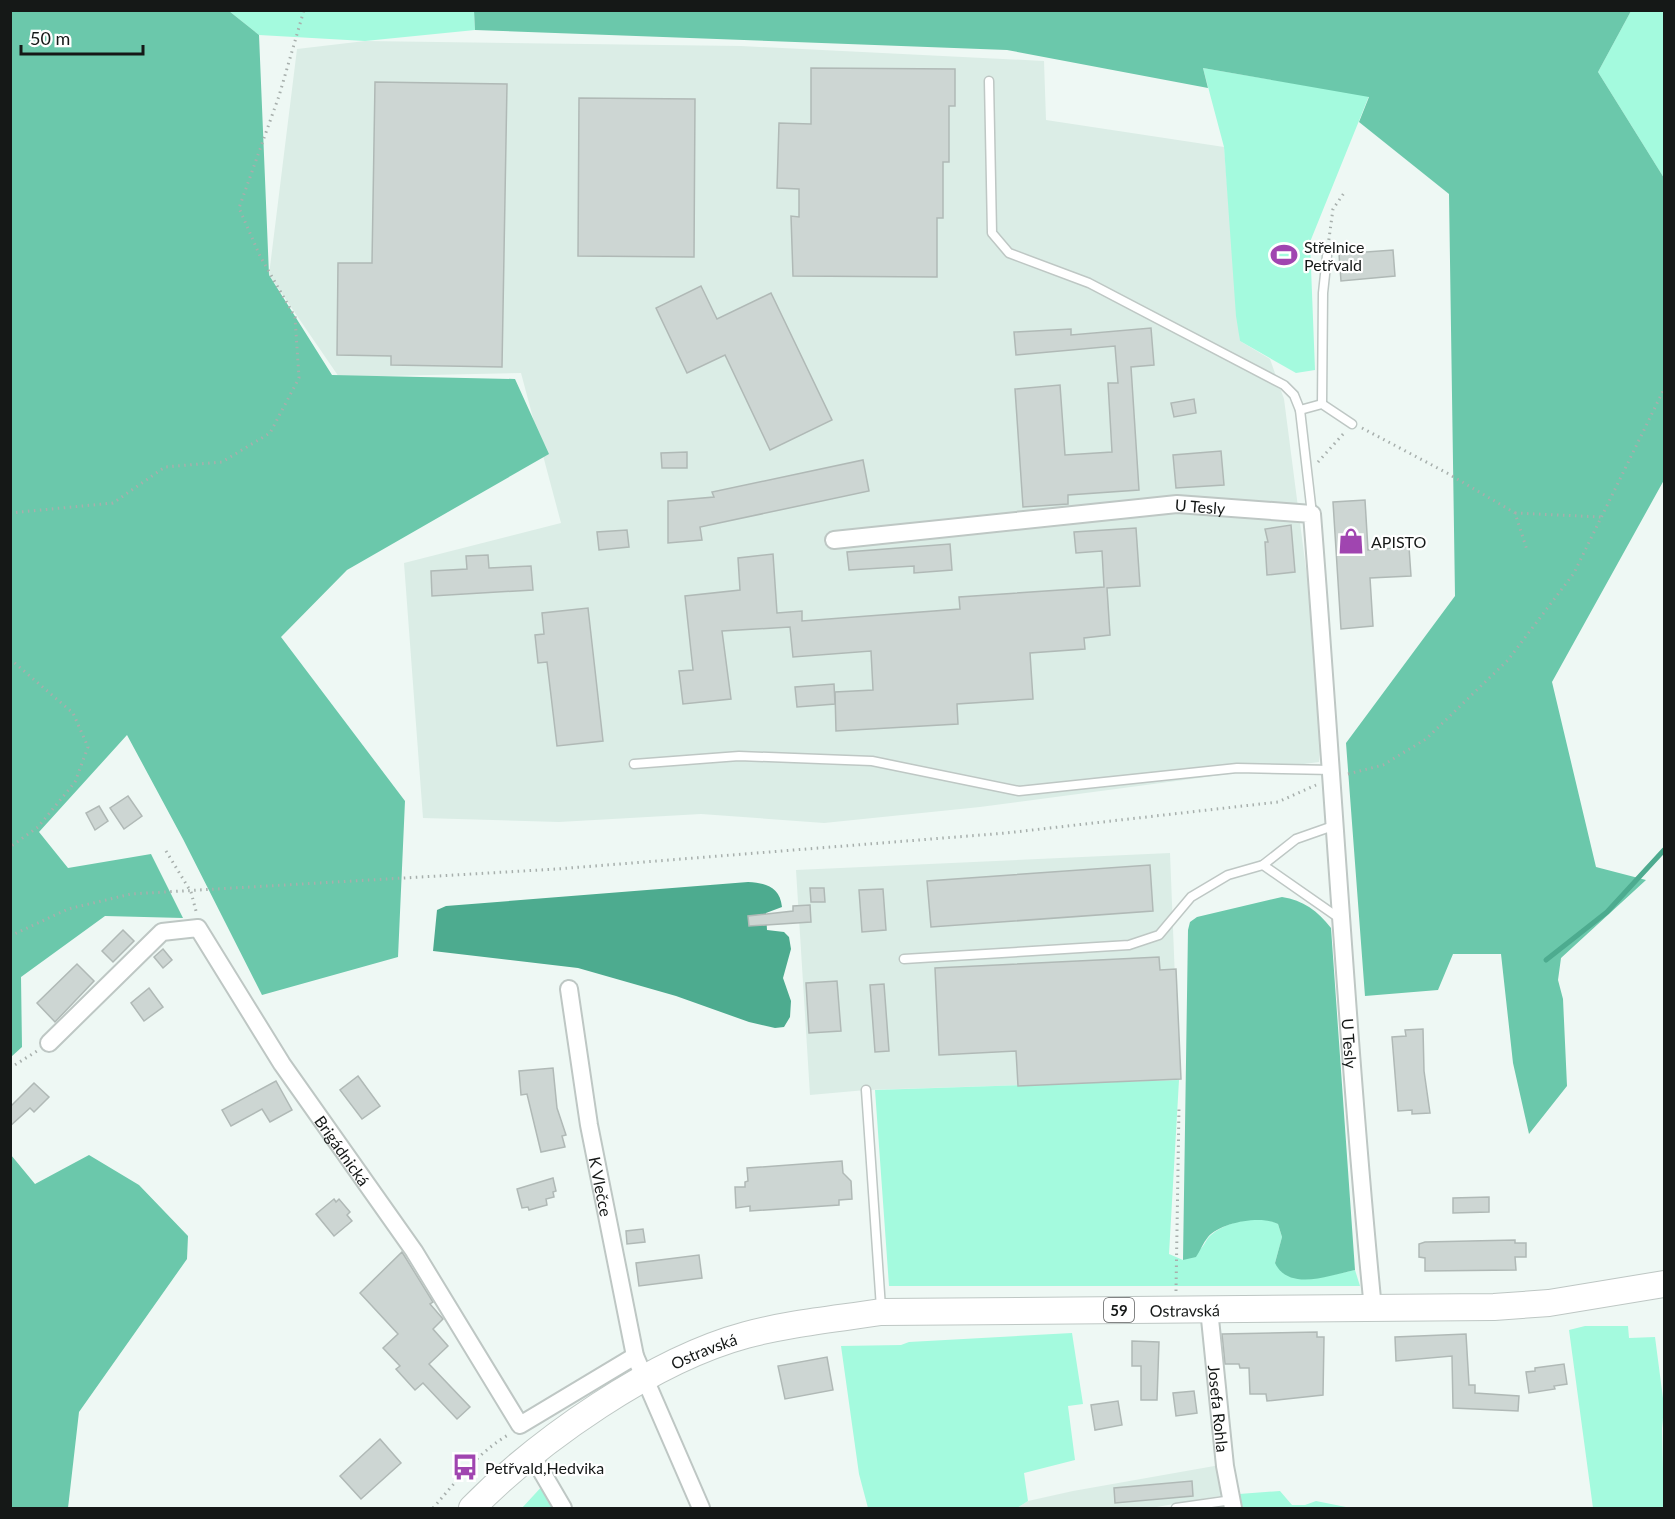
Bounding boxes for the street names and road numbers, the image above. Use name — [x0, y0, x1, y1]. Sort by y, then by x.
street label: U Tesly — [1174, 494, 1227, 517]
street label: U Tesly — [1339, 1018, 1362, 1070]
street label: Brigádnická — [312, 1111, 374, 1189]
street label: K Vlečce — [586, 1155, 616, 1218]
road number: 59 — [1104, 1298, 1134, 1322]
street label: Ostravská — [1150, 1300, 1220, 1319]
street label: Ostravská — [667, 1329, 739, 1372]
street label: Josefa Rohla — [1205, 1364, 1233, 1453]

